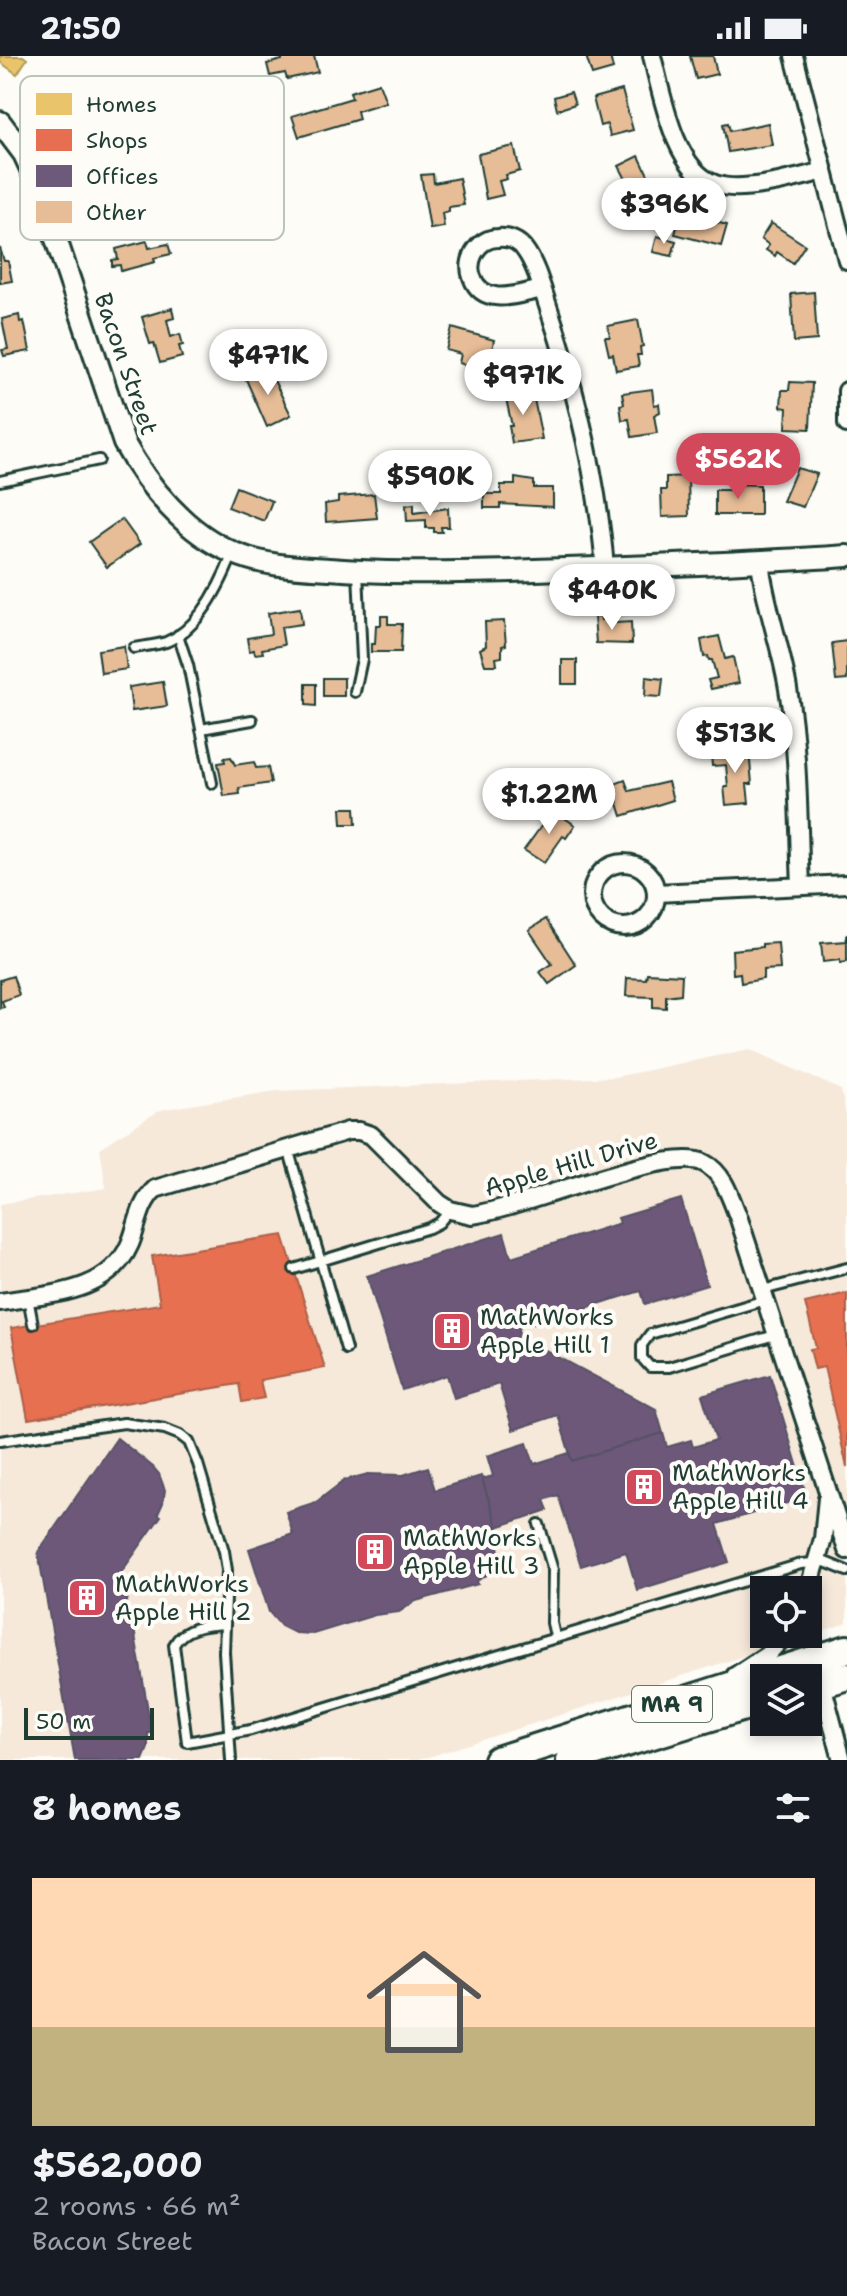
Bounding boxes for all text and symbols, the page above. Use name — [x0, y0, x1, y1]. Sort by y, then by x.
text: 21:50 — [40, 8, 122, 49]
legend — [20, 76, 284, 240]
text: Homes — [86, 90, 157, 119]
text: Shops — [86, 126, 148, 155]
text: Offices — [86, 162, 159, 191]
pin: $396K — [608, 178, 720, 246]
text: $396K — [619, 186, 709, 221]
text: Other — [86, 198, 147, 227]
street label: Bacon Street — [87, 289, 165, 439]
pin: $471K — [212, 329, 324, 397]
text: $471K — [227, 337, 309, 372]
pin: $971K — [467, 349, 579, 417]
text: $971K — [482, 357, 564, 392]
pin: $562K — [682, 433, 794, 501]
text: $562K — [694, 441, 782, 476]
pin: $590K — [374, 450, 486, 518]
text: $590K — [386, 458, 474, 493]
pin: $440K — [556, 564, 668, 632]
text: $440K — [567, 572, 657, 607]
pin: $513K — [679, 707, 791, 775]
text: $513K — [695, 715, 775, 750]
pin: $1.22M — [484, 768, 614, 836]
text: $1.22M — [500, 776, 598, 811]
street label: Apple Hill Drive — [481, 1124, 661, 1204]
place label: MathWorks Apple Hill 1 — [480, 1301, 614, 1361]
building icon: MathWorks Apple Hill 1 — [431, 1310, 473, 1352]
place label: MathWorks Apple Hill 4 — [672, 1457, 809, 1517]
building icon: MathWorks Apple Hill 4 — [623, 1466, 665, 1508]
place label: MathWorks Apple Hill 3 — [403, 1522, 540, 1582]
building icon: MathWorks Apple Hill 3 — [354, 1531, 396, 1573]
place label: MathWorks Apple Hill 2 — [115, 1568, 252, 1628]
map controls — [750, 1576, 822, 1736]
button: locate — [750, 1576, 822, 1648]
building icon: MathWorks Apple Hill 2 — [66, 1577, 108, 1619]
button: layers — [750, 1664, 822, 1736]
road number: MA 9 — [632, 1686, 712, 1722]
scale bar — [24, 1704, 154, 1740]
text: 50 m — [36, 1707, 91, 1736]
text: 8 homes — [32, 1785, 181, 1831]
icon: filters — [771, 1786, 815, 1830]
icon: home — [352, 1930, 496, 2074]
text: $562,000 — [32, 2142, 203, 2188]
text: 2 rooms · 66 m² — [32, 2188, 241, 2223]
text: Bacon Street — [32, 2223, 193, 2258]

